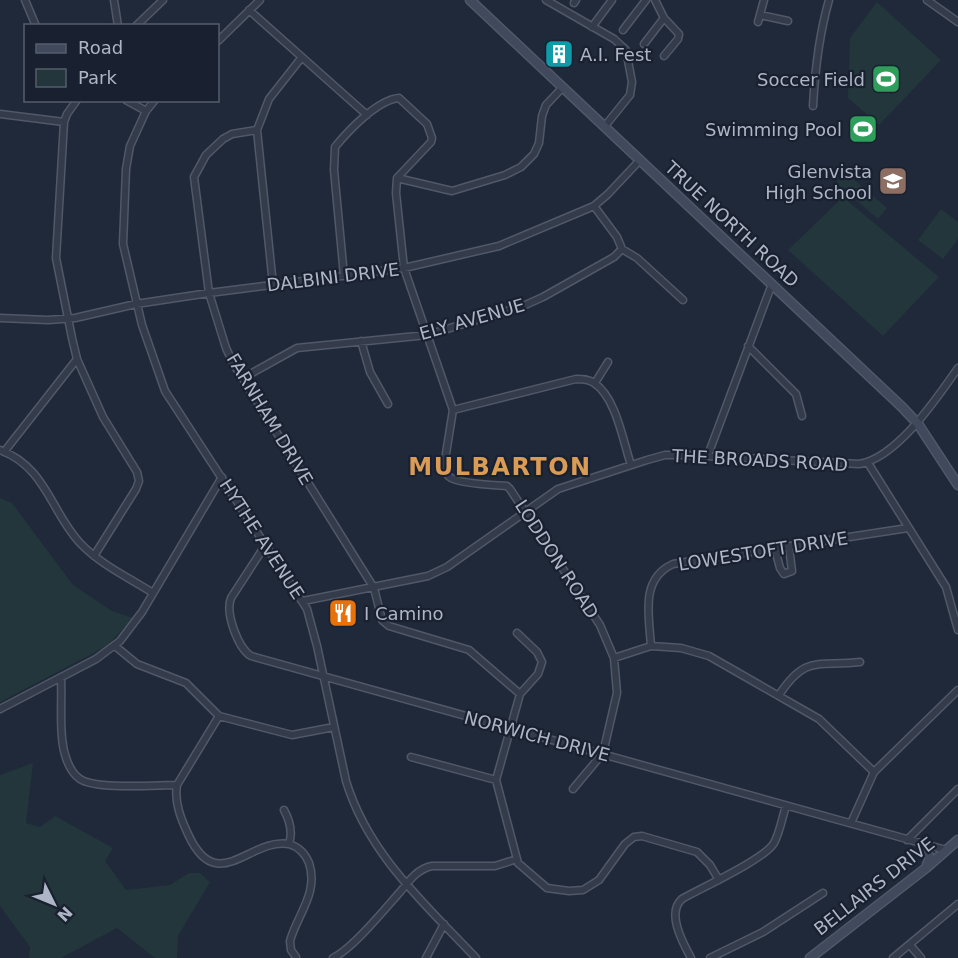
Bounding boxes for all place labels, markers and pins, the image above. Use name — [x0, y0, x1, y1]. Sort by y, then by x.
building icon: A.I. Fest — [543, 38, 575, 70]
place label: A.I. Fest — [580, 44, 651, 65]
sports icon: Soccer Field — [870, 63, 902, 95]
place label: Soccer Field — [757, 69, 865, 90]
sports icon: Swimming Pool — [847, 113, 879, 145]
place label: Swimming Pool — [705, 119, 842, 140]
place label: Glenvista High School — [765, 161, 872, 203]
school or university icon: Glenvista High School — [877, 165, 909, 197]
restaurant icon: I Camino — [327, 597, 359, 629]
place label: I Camino — [364, 603, 444, 624]

